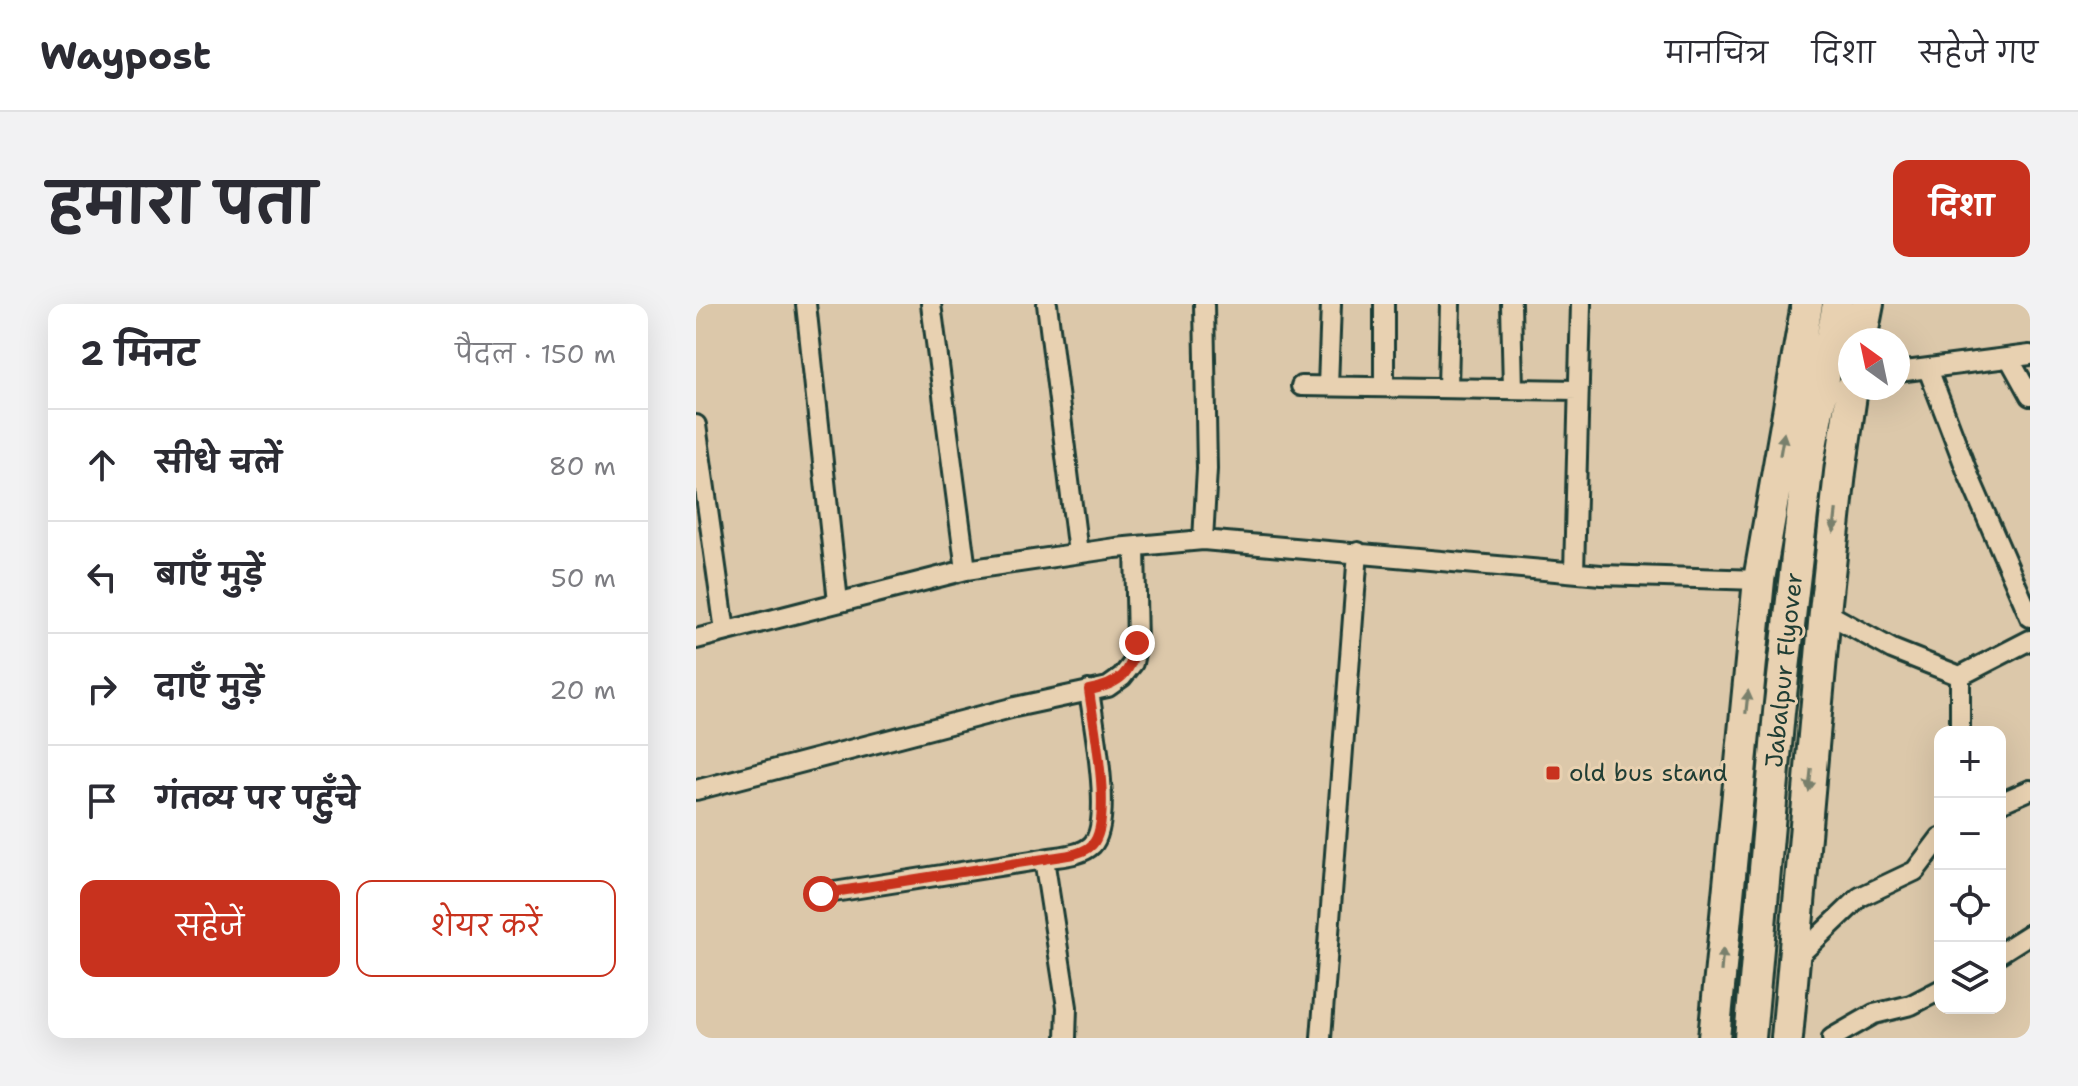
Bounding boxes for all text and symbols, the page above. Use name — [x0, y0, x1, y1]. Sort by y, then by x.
text: Waypost — [40, 30, 211, 81]
text: मानचित्र — [1665, 34, 1768, 72]
text: दिशा — [1812, 34, 1875, 72]
text: सहेजे गए — [1919, 34, 2038, 72]
button: दिशा — [1893, 160, 2030, 257]
text: हमारा पता — [48, 166, 316, 241]
north arrow — [1838, 328, 1910, 400]
text: 2 मिनट — [80, 330, 198, 376]
text: पैदल · 150 m — [455, 336, 616, 371]
one-way arrow — [1776, 431, 1788, 456]
text: सीधे चलें — [156, 442, 281, 483]
icon: ahead — [80, 443, 124, 487]
text: 80 m — [549, 448, 616, 483]
one-way arrow — [1828, 509, 1841, 534]
text: बाएँ मुड़ें — [156, 554, 264, 595]
icon: left — [80, 555, 124, 599]
text: 50 m — [551, 560, 616, 595]
street label: Jabalpur Flyover — [1758, 571, 1810, 769]
route end — [1119, 625, 1155, 661]
text: दाएँ मुड़ें — [156, 666, 263, 707]
icon: right — [80, 667, 124, 711]
text: 20 m — [549, 672, 616, 707]
one-way arrow — [1741, 689, 1754, 714]
map controls — [1934, 726, 2006, 1014]
button: + — [1934, 726, 2006, 798]
place label: old bus stand — [1569, 757, 1728, 789]
marker: old bus stand — [1544, 764, 1562, 782]
one-way arrow — [1804, 768, 1817, 793]
text: गंतव्य पर पहुँचे — [156, 778, 359, 819]
icon: arrive — [80, 779, 124, 823]
button: − — [1934, 798, 2006, 870]
button: locate — [1934, 870, 2006, 942]
route start — [803, 876, 839, 912]
button: सहेजें — [80, 880, 340, 977]
button: शेयर करें — [356, 880, 616, 977]
button: layers — [1934, 942, 2006, 1014]
one-way arrow — [1715, 947, 1728, 972]

